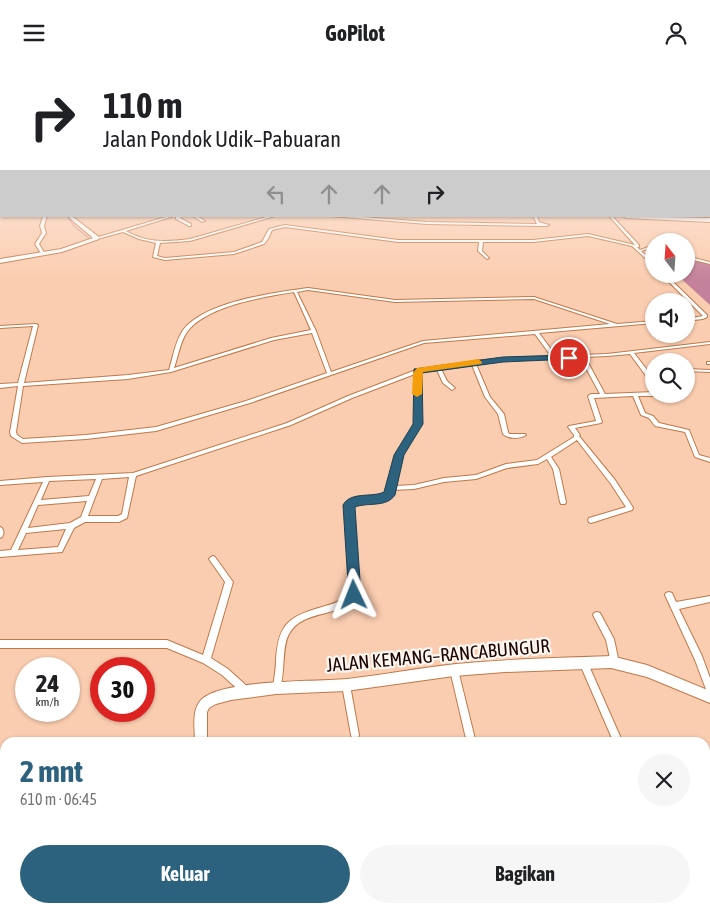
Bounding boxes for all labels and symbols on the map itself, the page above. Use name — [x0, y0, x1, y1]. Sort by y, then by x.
north arrow — [645, 233, 695, 283]
pin — [548, 337, 590, 379]
position arrow — [327, 568, 379, 620]
street label: JALAN KEMANG–RANCABUNGUR — [325, 634, 551, 676]
speed limit sign: 30 — [90, 657, 155, 722]

